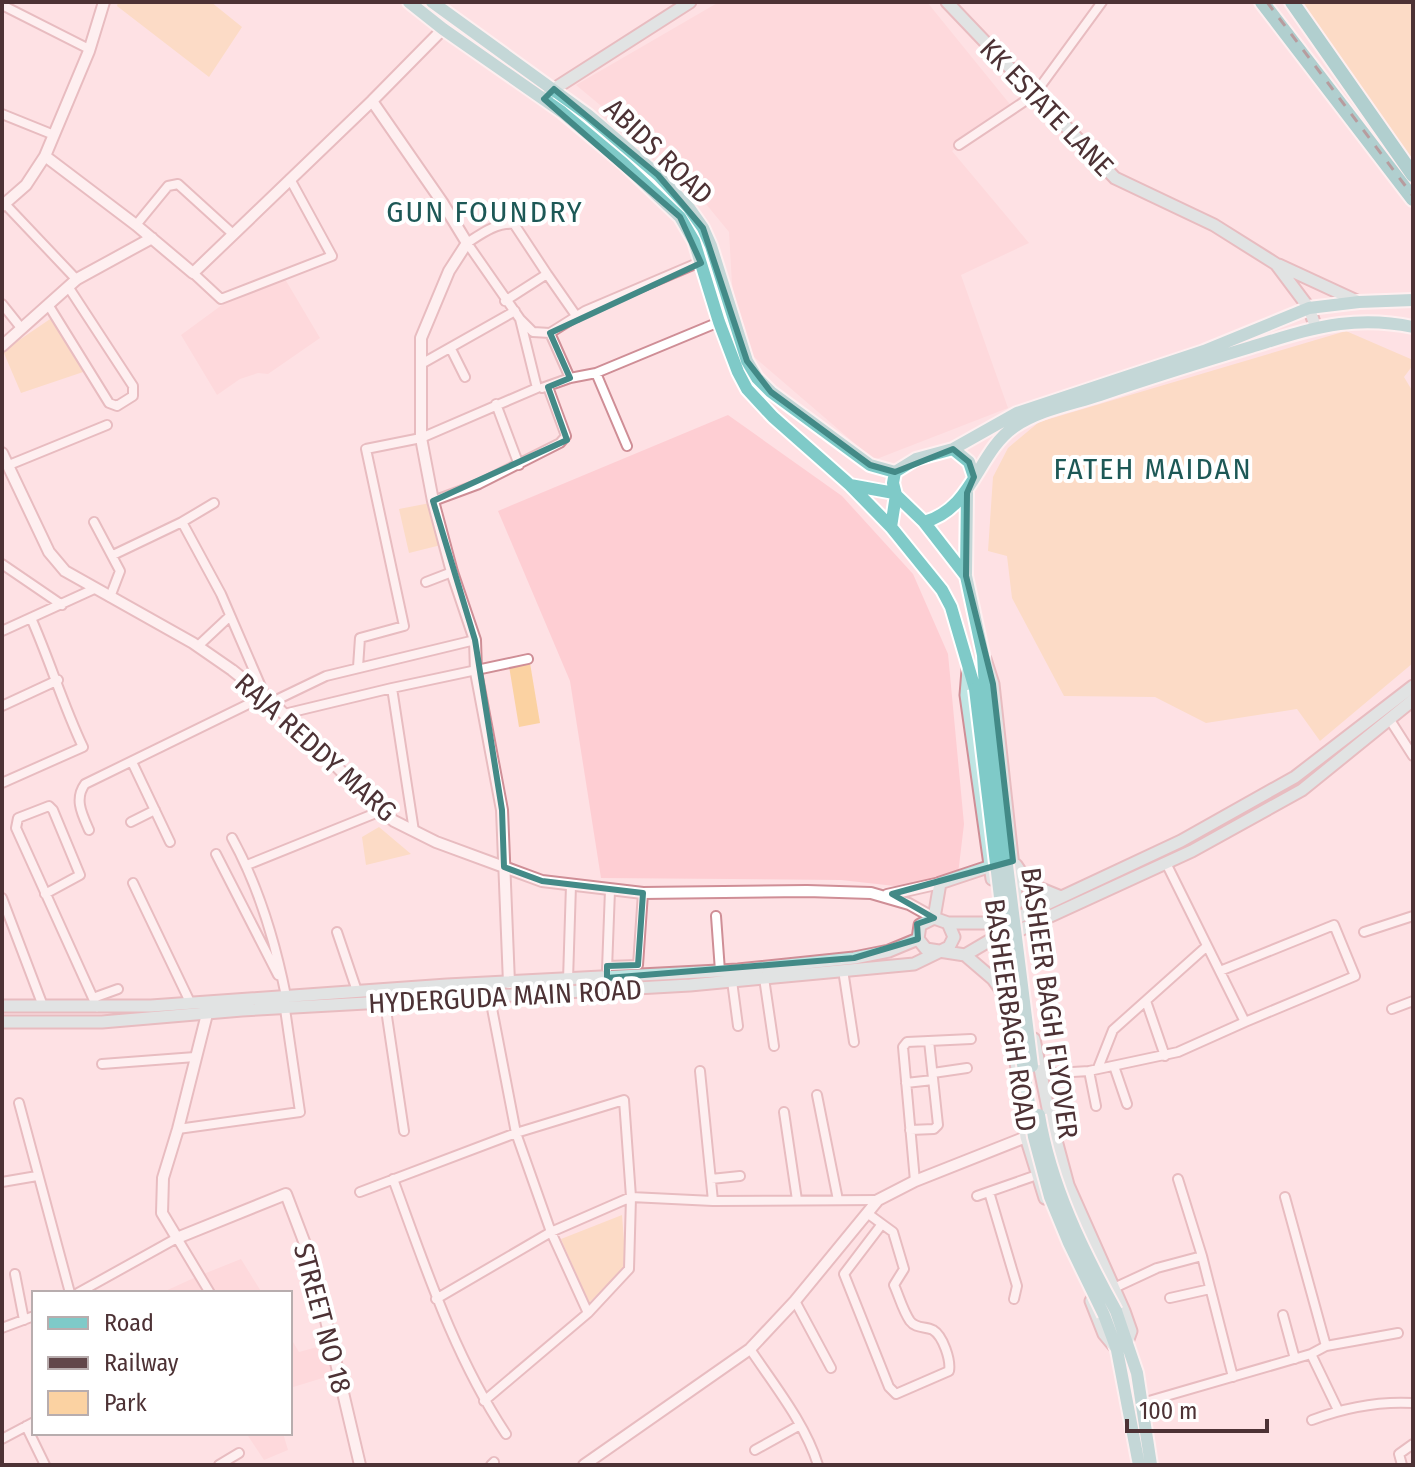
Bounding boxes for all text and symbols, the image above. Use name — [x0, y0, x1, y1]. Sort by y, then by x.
street label: KK ESTATE LANE — [973, 32, 1120, 183]
street label: ABIDS ROAD — [598, 92, 720, 211]
district label: GUN FOUNDRY — [386, 194, 584, 230]
district label: FATEH MAIDAN — [1053, 451, 1253, 487]
street label: RAJA REDDY MARG — [228, 666, 403, 828]
street label: BASHEER BAGH FLYOVER — [1014, 865, 1085, 1141]
street label: BASHEERBAGH ROAD — [978, 897, 1043, 1134]
street label: HYDERGUDA MAIN ROAD — [367, 973, 643, 1020]
street label: STREET NO 18 — [287, 1240, 358, 1396]
legend — [32, 1291, 292, 1435]
text: Road — [104, 1309, 154, 1337]
text: Railway — [104, 1349, 179, 1377]
scale bar — [1127, 1383, 1267, 1433]
text: Park — [104, 1389, 147, 1417]
text: 100 m — [1139, 1397, 1197, 1425]

